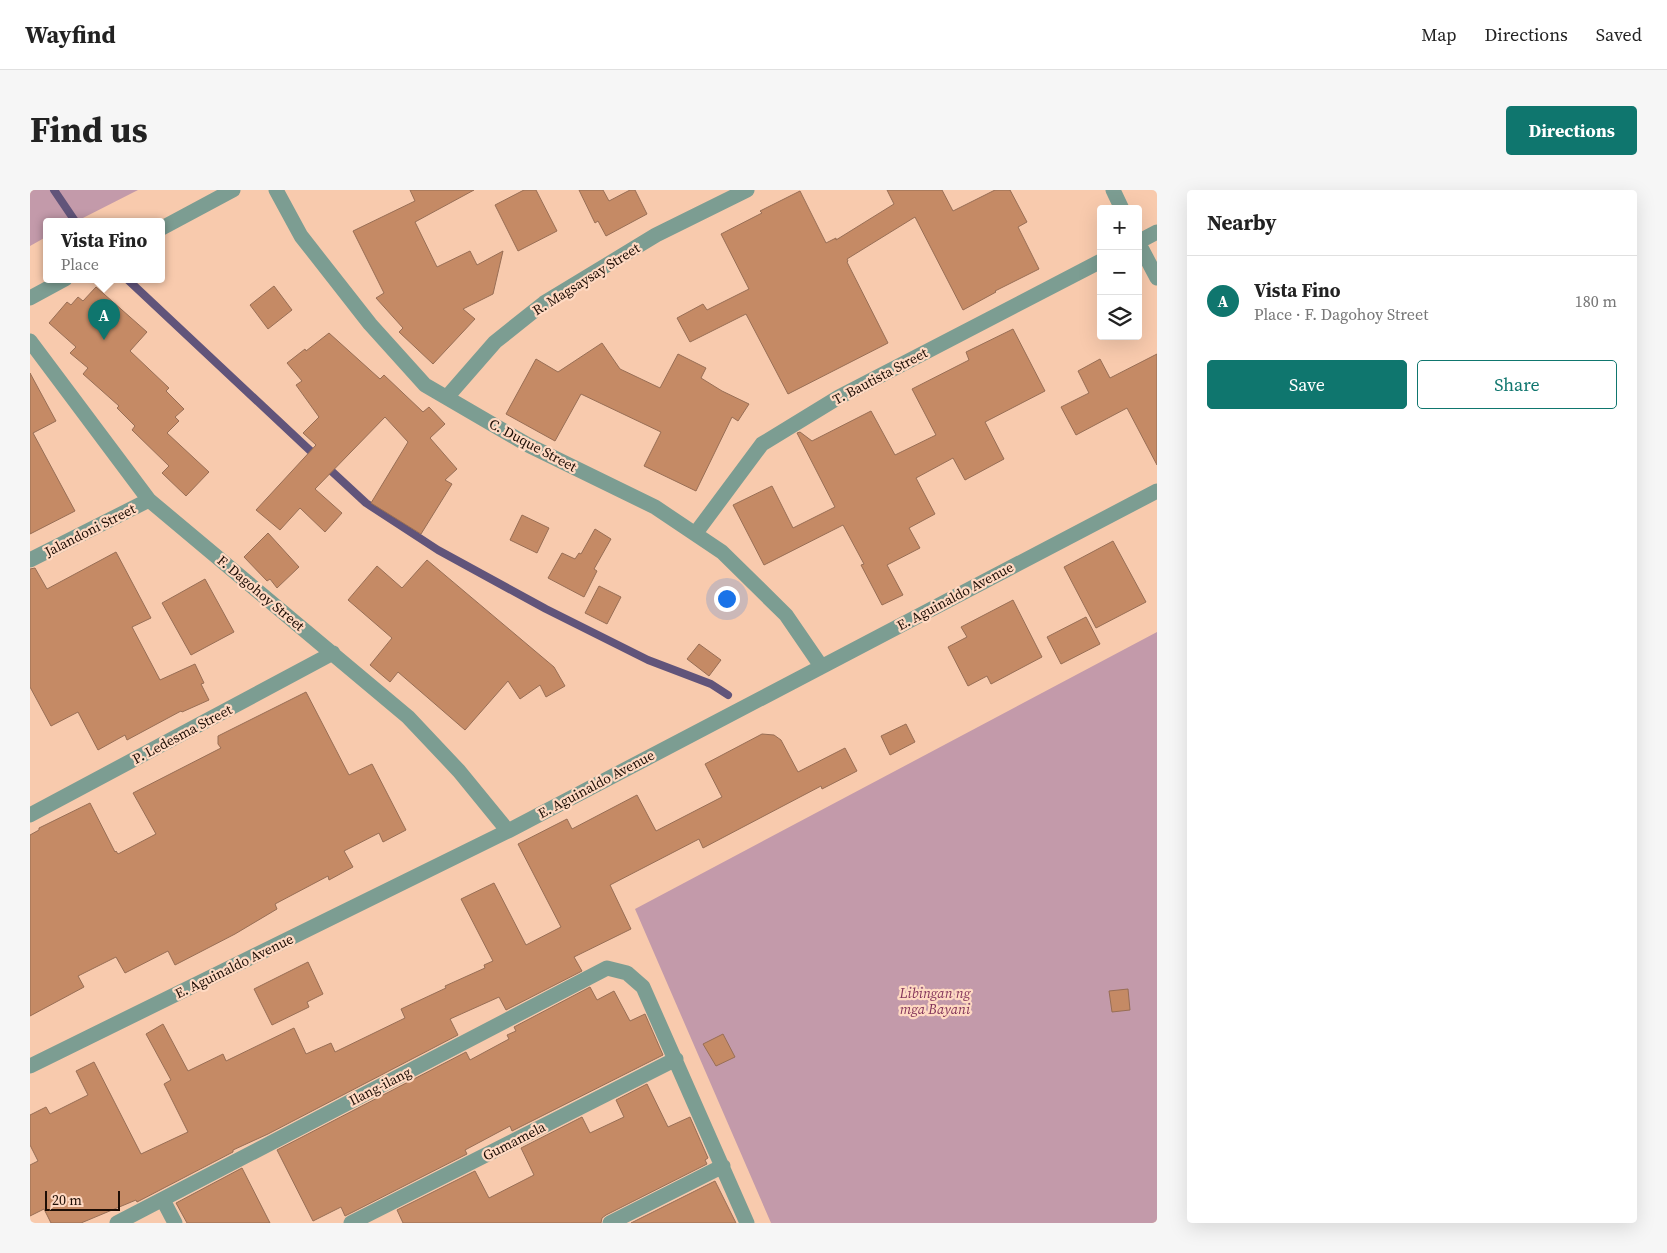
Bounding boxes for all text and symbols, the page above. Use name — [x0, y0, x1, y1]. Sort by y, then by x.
text: Wayfind — [25, 18, 116, 51]
text: Map — [1421, 22, 1457, 47]
text: Directions — [1485, 22, 1568, 47]
text: Saved — [1596, 22, 1642, 47]
text: Find us — [30, 106, 148, 154]
button: Directions — [1506, 106, 1637, 155]
map controls — [1097, 205, 1142, 340]
button: + — [1097, 205, 1142, 250]
text: Nearby — [1207, 208, 1277, 237]
popup — [43, 218, 165, 283]
text: Vista Fino — [61, 227, 147, 253]
street label: R. Magsaysay Street — [529, 238, 644, 320]
button: − — [1097, 250, 1142, 295]
text: Place — [61, 253, 99, 275]
text: Vista Fino — [1254, 277, 1340, 303]
text: A — [1218, 290, 1228, 312]
text: 180 m — [1575, 290, 1617, 312]
button: layers — [1097, 295, 1142, 340]
pin: A — [88, 299, 120, 340]
text: Place · F. Dagohoy Street — [1254, 303, 1428, 325]
street label: T. Bautista Street — [829, 342, 931, 409]
button: Save — [1207, 360, 1407, 409]
button: Share — [1417, 360, 1617, 409]
street label: C. Duque Street — [486, 413, 581, 477]
street label: Jalandoni Street — [40, 498, 139, 562]
street label: F. Dagohoy Street — [213, 550, 309, 636]
street label: E. Aguinaldo Avenue — [893, 557, 1017, 635]
your location — [714, 586, 740, 612]
street label: P. Ledesma Street — [129, 699, 236, 769]
street label: E. Aguinaldo Avenue — [534, 745, 658, 823]
street label: E. Aguinaldo Avenue — [171, 929, 297, 1003]
park label: Libingan ng mga Bayani — [899, 983, 972, 1019]
street label: Ilang-ilang — [345, 1062, 415, 1110]
street label: Gumamela — [479, 1116, 550, 1165]
scale bar — [45, 1188, 120, 1211]
text: 20 m — [52, 1190, 82, 1210]

